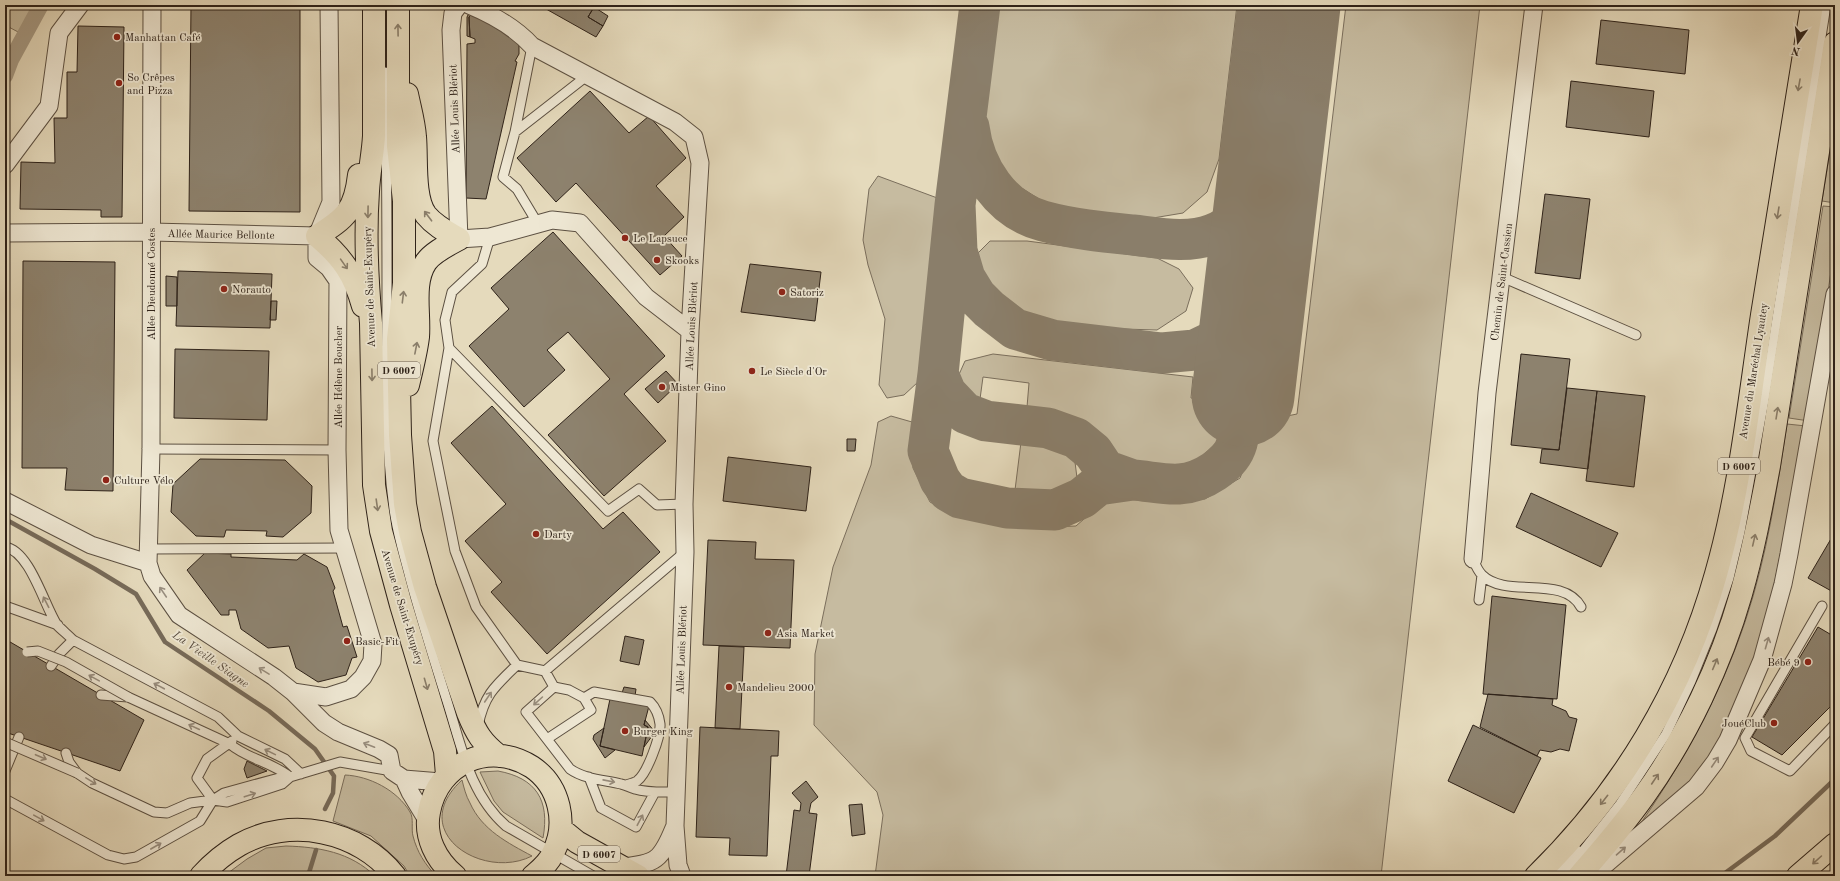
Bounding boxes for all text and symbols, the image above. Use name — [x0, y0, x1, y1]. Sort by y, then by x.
north arrow — [1778, 22, 1818, 62]
one-way arrow — [394, 24, 402, 37]
marker: Manhattan Café — [112, 32, 122, 42]
place label: Manhattan Café — [125, 33, 201, 44]
text: N — [1790, 44, 1801, 57]
street label: Allée Louis Blériot — [448, 64, 463, 154]
place label: So Crêpes and Pizza — [127, 73, 175, 97]
marker: So Crêpes and Pizza — [114, 78, 124, 88]
one-way arrow — [1795, 78, 1803, 91]
one-way arrow — [364, 205, 371, 218]
one-way arrow — [1774, 206, 1782, 219]
one-way arrow — [424, 211, 432, 222]
street label: Chemin de Saint-Cassien — [1490, 223, 1515, 342]
street label: Avenue de Saint-Exupéry — [363, 226, 378, 348]
street label: Allée Dieudonné Costes — [147, 228, 158, 340]
street label: Allée Maurice Bellonte — [167, 229, 275, 242]
marker: Le Lapsuce — [620, 233, 630, 243]
place label: Le Lapsuce — [633, 234, 688, 245]
marker: Skooks — [652, 255, 662, 265]
place label: Skooks — [665, 256, 699, 267]
one-way arrow — [340, 258, 348, 269]
street label: Allée Louis Blériot — [685, 281, 700, 371]
marker: Norauto — [219, 284, 229, 294]
place label: Norauto — [232, 285, 271, 296]
marker: Satoriz — [777, 287, 787, 297]
place label: Satoriz — [790, 288, 824, 299]
one-way arrow — [399, 291, 406, 304]
street label: Avenue du Maréchal Lyautey — [1738, 302, 1771, 440]
street label: Allée Hélène Boucher — [334, 325, 345, 428]
one-way arrow — [412, 342, 420, 355]
road number: D 6007 — [378, 362, 420, 378]
marker: Le Siècle d'Or — [747, 366, 757, 376]
place label: Le Siècle d'Or — [760, 367, 827, 378]
one-way arrow — [368, 368, 376, 381]
marker: Mister Gino — [657, 382, 667, 392]
place label: Mister Gino — [670, 383, 726, 394]
one-way arrow — [1773, 406, 1781, 419]
road number: D 6007 — [1718, 458, 1760, 474]
marker: Culture Vélo — [101, 475, 111, 485]
place label: Culture Vélo — [114, 476, 174, 487]
one-way arrow — [373, 498, 381, 511]
marker: Darty — [531, 529, 541, 539]
place label: Darty — [544, 530, 572, 541]
one-way arrow — [1750, 534, 1758, 547]
street label: Avenue de Saint-Exupéry — [379, 548, 425, 667]
one-way arrow — [159, 586, 167, 597]
one-way arrow — [42, 597, 49, 609]
street label: Allée Louis Blériot — [675, 605, 690, 695]
water label: La Vieille Siagne — [169, 628, 251, 691]
marker: Asia Market — [763, 628, 773, 638]
place label: Asia Market — [776, 629, 835, 640]
marker: Basic-Fit — [342, 636, 352, 646]
place label: Basic-Fit — [355, 637, 399, 648]
one-way arrow — [1764, 637, 1771, 650]
marker: Bébé 9 — [1803, 657, 1813, 667]
place label: Bébé 9 — [1767, 658, 1800, 669]
one-way arrow — [1712, 659, 1720, 671]
one-way arrow — [258, 666, 270, 674]
one-way arrow — [88, 673, 100, 681]
one-way arrow — [423, 678, 430, 691]
one-way arrow — [153, 681, 165, 689]
marker: Mandelieu 2000 — [724, 682, 734, 692]
place label: Mandelieu 2000 — [737, 683, 814, 694]
one-way arrow — [484, 691, 492, 702]
one-way arrow — [534, 696, 544, 705]
marker: JouéClub — [1769, 718, 1779, 728]
place label: JouéClub — [1722, 719, 1766, 730]
one-way arrow — [189, 723, 201, 730]
marker: Burger King — [620, 726, 630, 736]
place label: Burger King — [633, 727, 693, 738]
one-way arrow — [363, 740, 375, 748]
one-way arrow — [264, 747, 276, 755]
one-way arrow — [34, 754, 46, 762]
one-way arrow — [1711, 757, 1719, 768]
one-way arrow — [1651, 774, 1659, 785]
one-way arrow — [85, 778, 97, 786]
one-way arrow — [602, 778, 615, 786]
one-way arrow — [244, 790, 256, 798]
one-way arrow — [1600, 794, 1609, 805]
one-way arrow — [33, 814, 45, 822]
one-way arrow — [637, 814, 644, 826]
one-way arrow — [150, 841, 162, 849]
road number: D 6007 — [578, 846, 620, 862]
one-way arrow — [1616, 846, 1626, 855]
one-way arrow — [1812, 855, 1822, 865]

